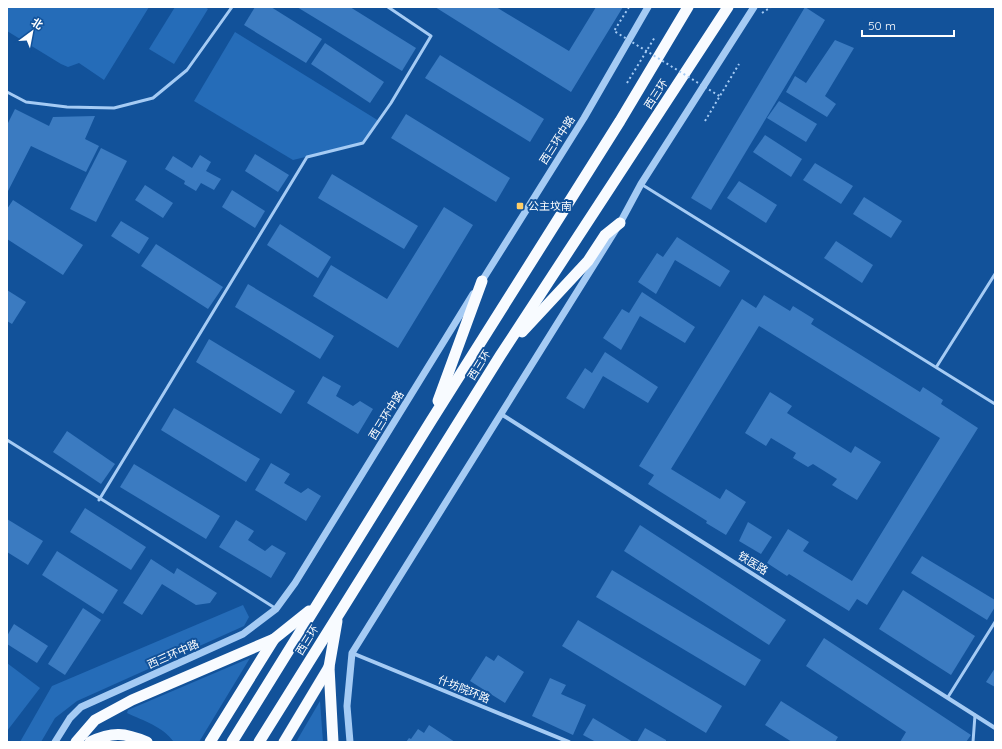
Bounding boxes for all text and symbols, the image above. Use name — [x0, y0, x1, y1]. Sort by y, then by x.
north arrow — [12, 12, 52, 52]
scale bar — [862, 12, 954, 38]
text: 北 — [29, 15, 46, 32]
text: 50 m — [868, 18, 896, 33]
street label: 西三环 — [641, 76, 671, 112]
street label: 西三环中路 — [536, 113, 578, 167]
place label: 公主坟南 — [528, 199, 572, 213]
marker: 公主坟南 — [515, 201, 525, 211]
street label: 西三环 — [464, 347, 494, 383]
street label: 西三环中路 — [365, 388, 407, 442]
street label: 铁医路 — [735, 548, 771, 578]
street label: 西三环 — [292, 622, 322, 658]
street label: 西三环中路 — [145, 636, 201, 672]
street label: 什坊院环路 — [436, 672, 492, 706]

